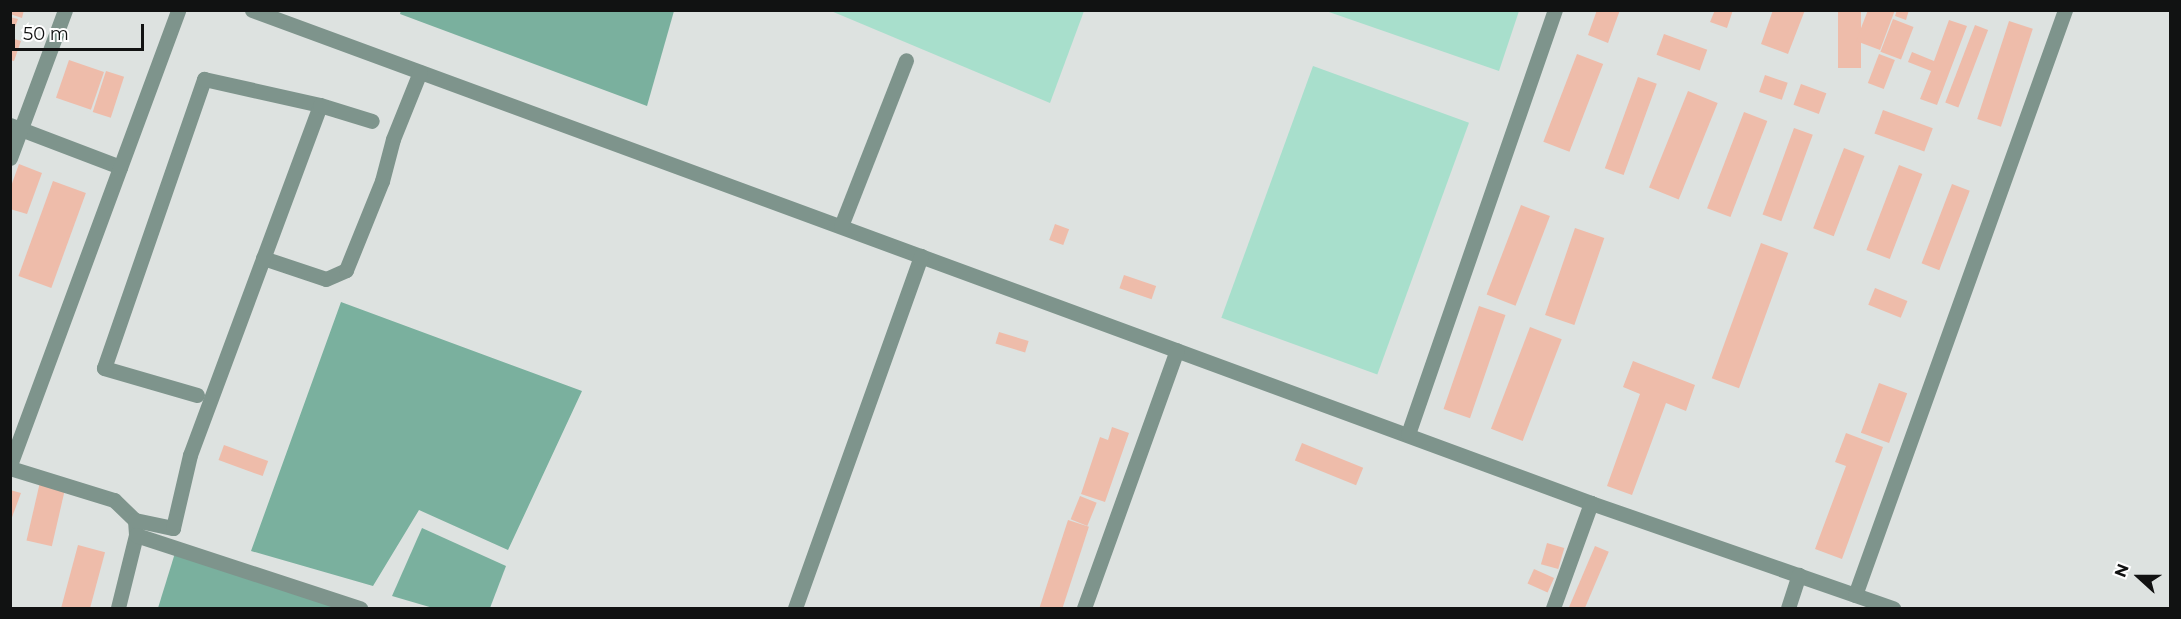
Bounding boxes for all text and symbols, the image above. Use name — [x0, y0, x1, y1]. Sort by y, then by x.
scale bar — [15, 12, 147, 50]
text: 50 m — [23, 23, 69, 45]
north arrow — [2109, 547, 2169, 607]
text: N — [2111, 561, 2133, 580]

